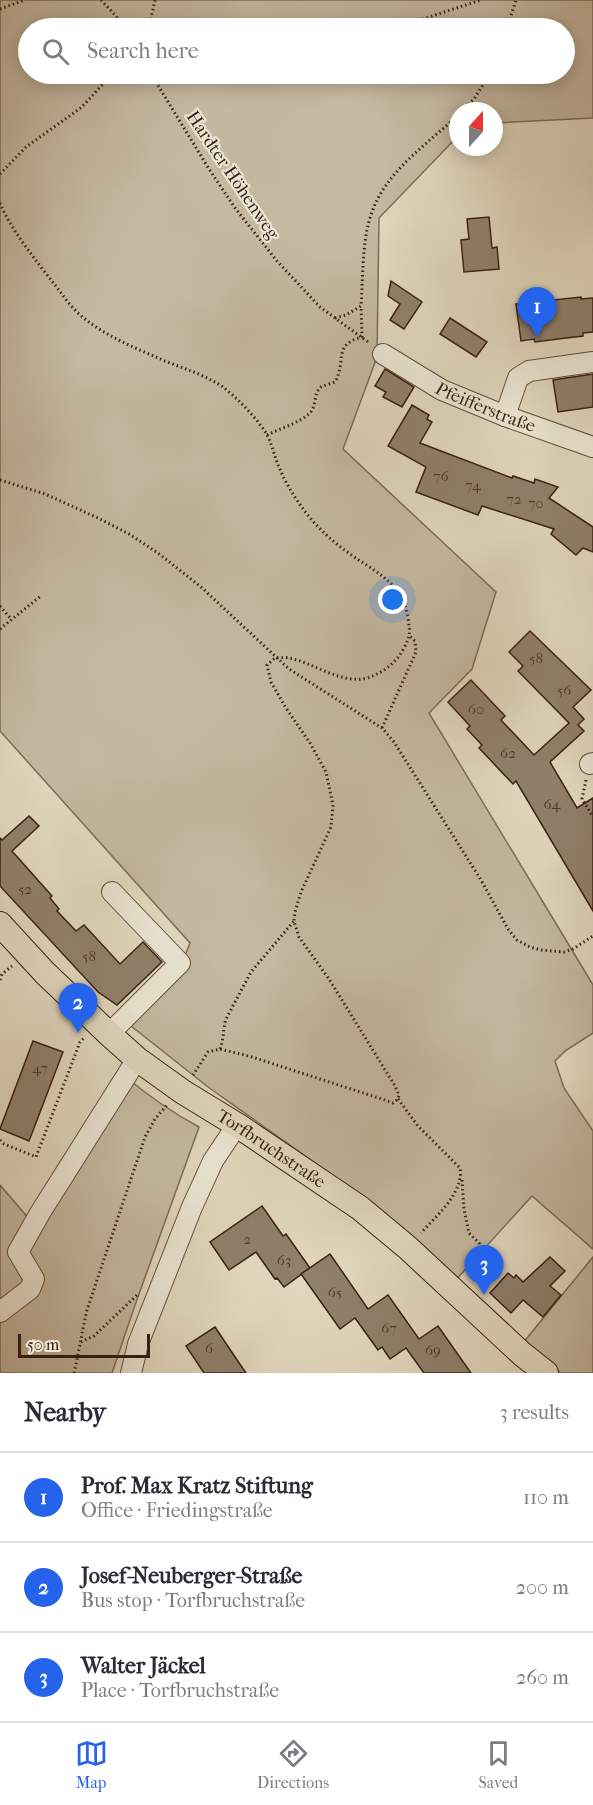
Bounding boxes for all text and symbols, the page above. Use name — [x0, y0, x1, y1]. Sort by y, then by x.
search box — [18, 18, 575, 84]
icon: search — [39, 35, 72, 68]
text: Search here — [87, 38, 199, 64]
north arrow — [449, 102, 503, 156]
street label: Hardter Höhenweg — [182, 107, 283, 244]
pin: 1 — [518, 288, 556, 337]
street label: Pfeifferstraße — [431, 378, 538, 437]
house number: 76 — [433, 467, 450, 485]
house number: 74 — [465, 476, 482, 494]
house number: 72 — [507, 490, 522, 508]
house number: 70 — [528, 494, 544, 512]
your location — [378, 585, 407, 614]
house number: 58 — [529, 649, 543, 667]
house number: 56 — [557, 681, 572, 699]
house number: 60 — [468, 700, 484, 718]
house number: 62 — [500, 744, 516, 762]
house number: 64 — [544, 795, 562, 813]
house number: 52 — [18, 880, 32, 898]
house number: 58 — [82, 947, 96, 965]
pin: 2 — [58, 984, 98, 1033]
house number: 47 — [32, 1059, 48, 1077]
street label: Torfbruchstraße — [213, 1105, 329, 1193]
house number: 2 — [243, 1230, 251, 1248]
pin: 3 — [464, 1246, 504, 1295]
house number: 63 — [277, 1251, 291, 1269]
house number: 65 — [328, 1283, 342, 1301]
house number: 67 — [381, 1319, 397, 1337]
scale bar — [18, 1331, 150, 1358]
text: 50 m — [27, 1335, 59, 1354]
house number: 6 — [205, 1339, 214, 1357]
house number: 69 — [425, 1341, 441, 1359]
text: Nearby — [24, 1397, 106, 1428]
text: 3 results — [500, 1401, 569, 1424]
text: Prof. Max Kratz Stiftung — [81, 1473, 313, 1499]
text: 1 — [40, 1486, 47, 1509]
text: 110 m — [523, 1486, 569, 1509]
text: Office · Friedingstraße — [81, 1499, 273, 1522]
text: Josef-Neuberger-Straße — [81, 1563, 302, 1589]
text: 2 — [38, 1576, 49, 1599]
text: 200 m — [516, 1576, 569, 1599]
text: Bus stop · Torfbruchstraße — [81, 1589, 305, 1612]
text: Walter Jäckel — [81, 1653, 206, 1679]
text: 3 — [39, 1666, 48, 1689]
text: 260 m — [516, 1666, 569, 1689]
text: Place · Torfbruchstraße — [81, 1679, 279, 1702]
tab: Map — [75, 1737, 108, 1792]
tab: Directions — [257, 1737, 329, 1792]
tab: Saved — [479, 1737, 518, 1792]

